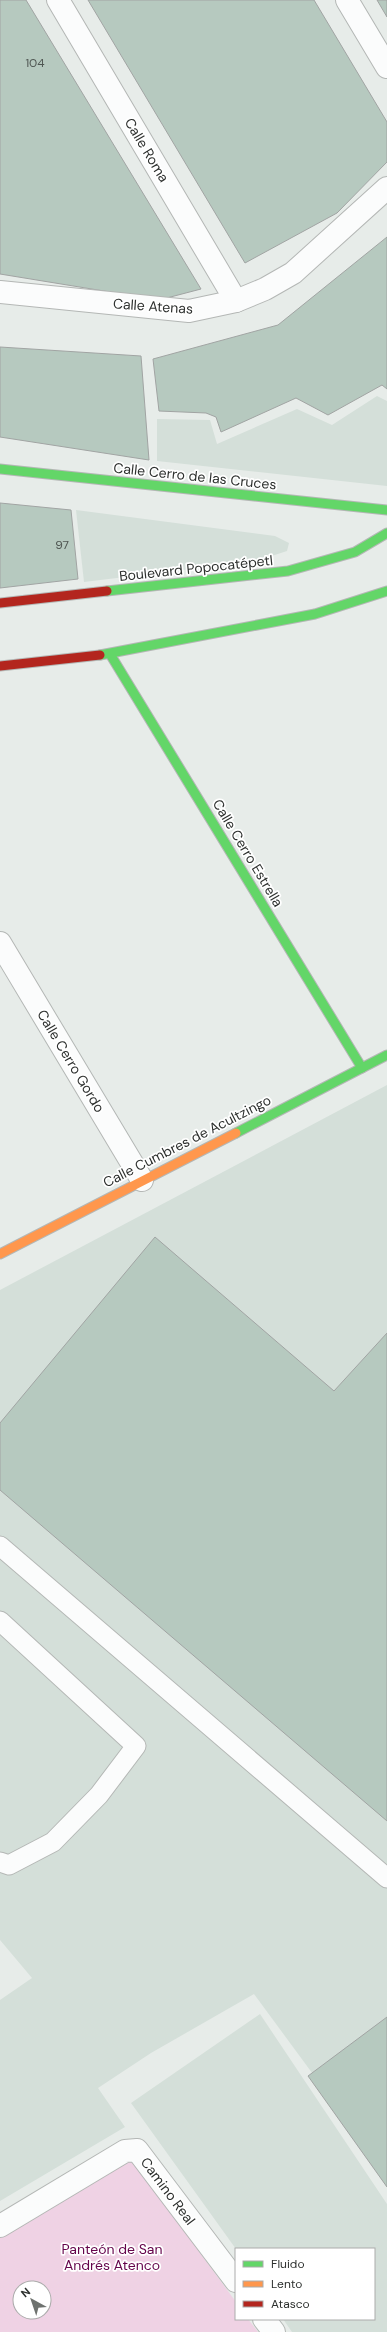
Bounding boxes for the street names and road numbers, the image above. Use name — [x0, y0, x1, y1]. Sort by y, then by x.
street label: Calle Roma — [121, 115, 173, 185]
street label: Calle Atenas — [112, 294, 194, 318]
street label: Calle Cerro de las Cruces — [113, 458, 277, 494]
street label: Boulevard Popocatépetl — [118, 551, 274, 585]
street label: Calle Cerro Estrella — [209, 796, 287, 910]
street label: Calle Cerro Gordo — [33, 1006, 109, 1116]
street label: Calle Cumbres de Acultzingo — [100, 1091, 274, 1191]
street label: Camino Real — [137, 2154, 199, 2228]

